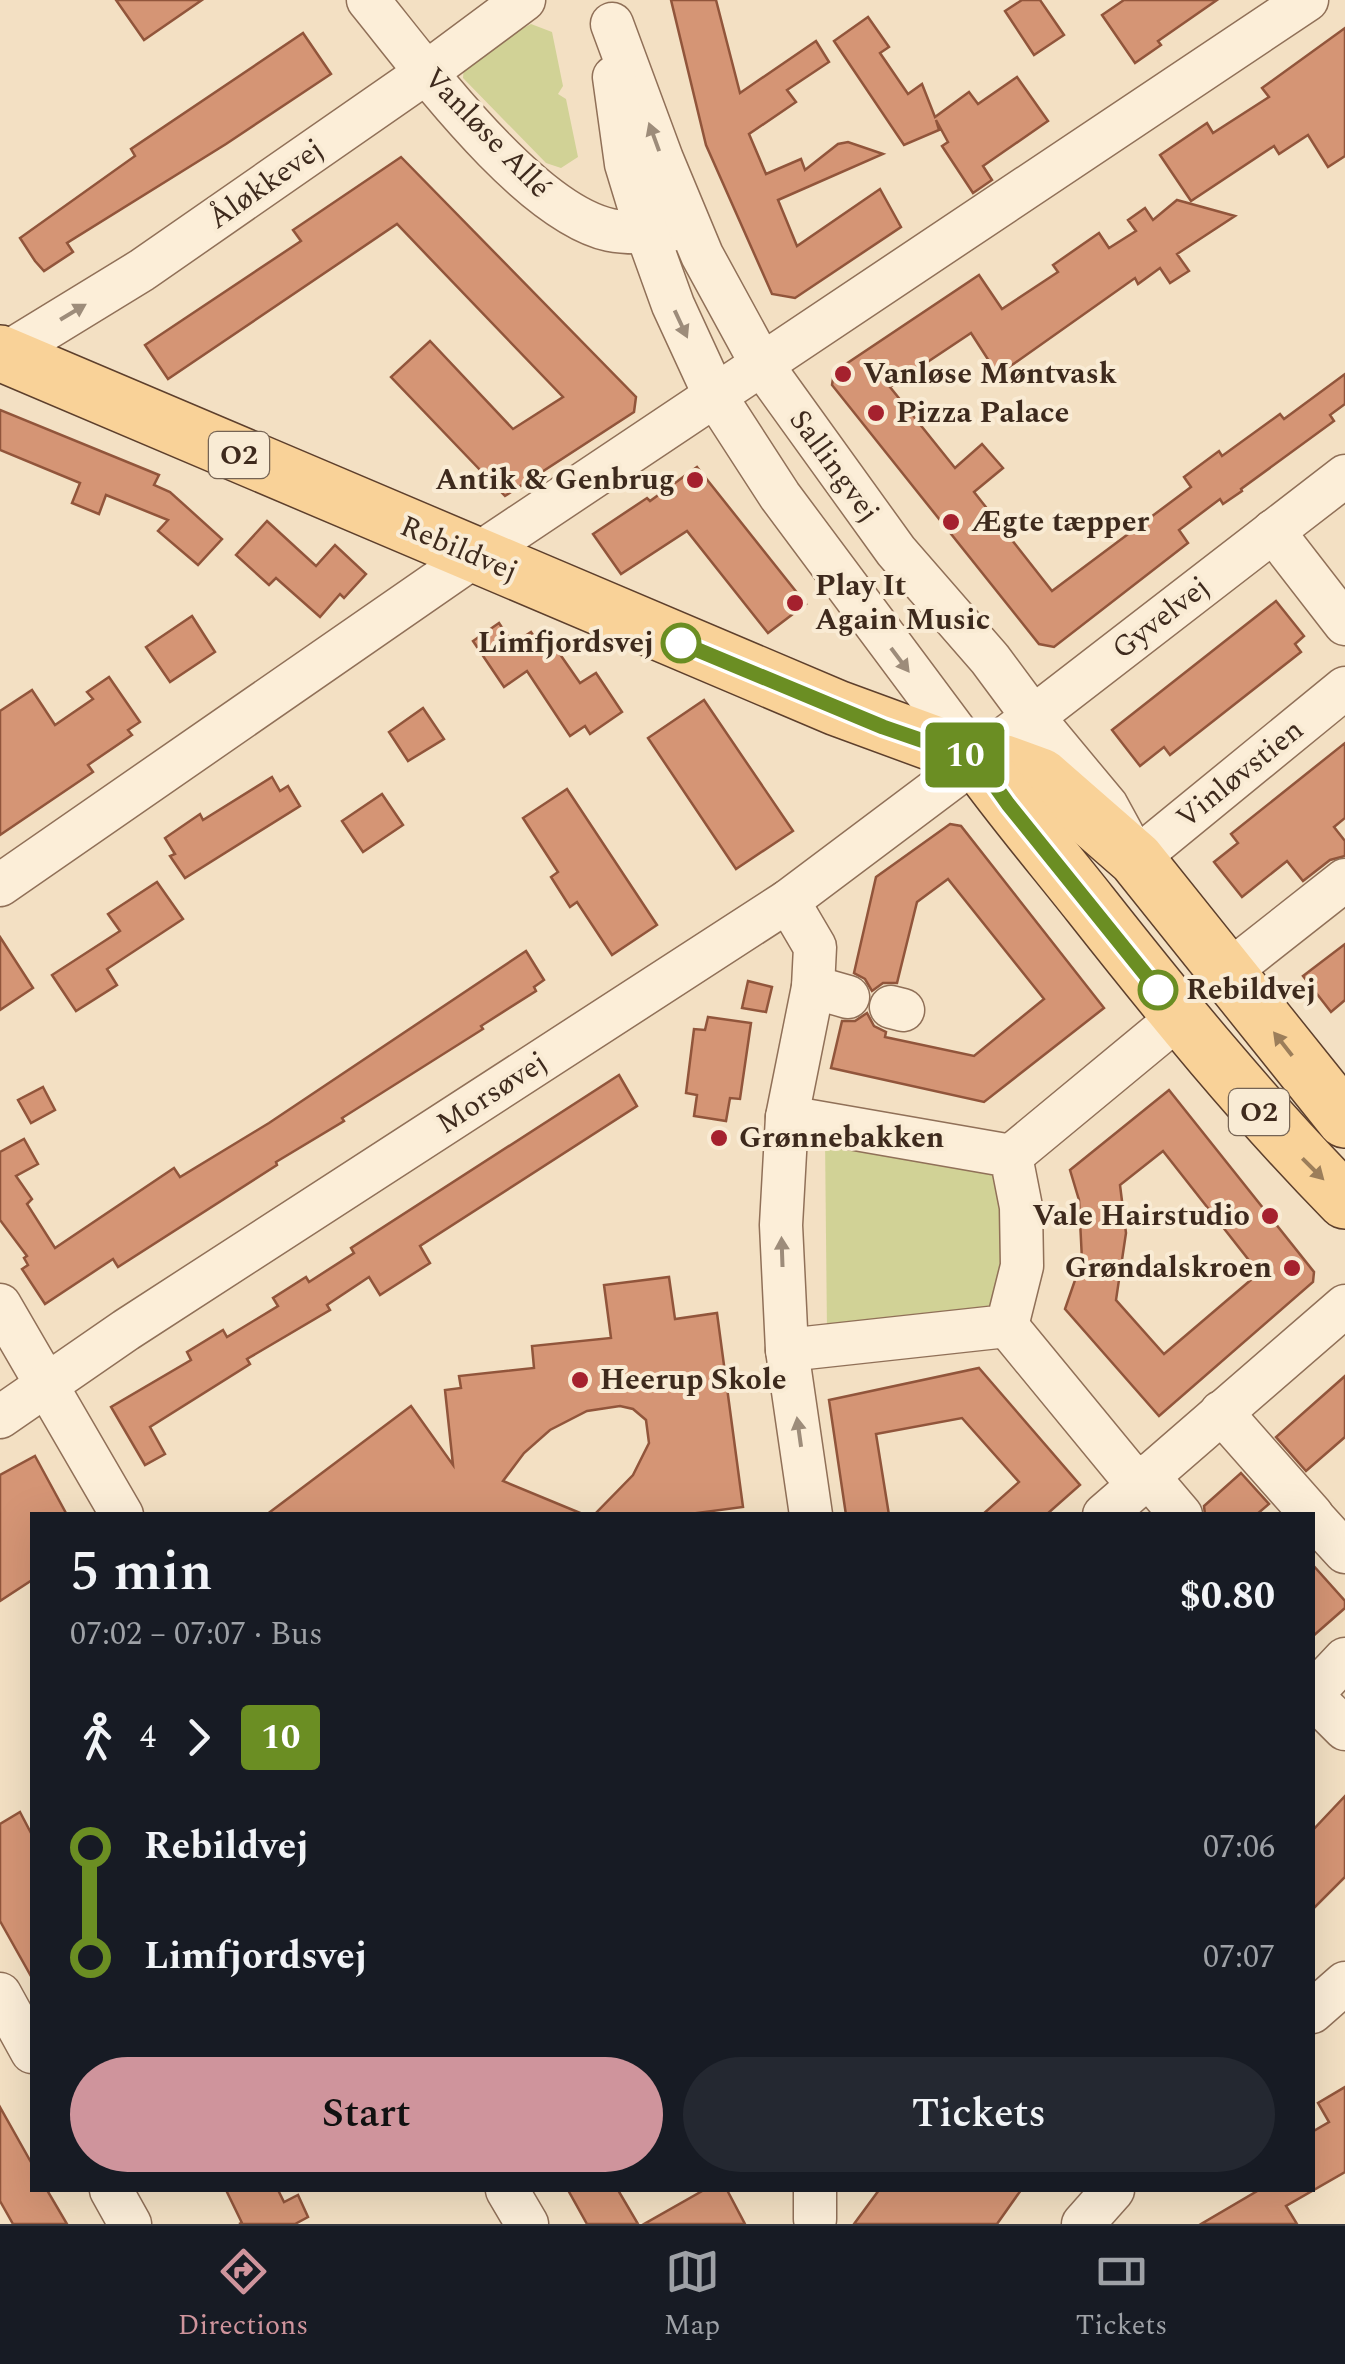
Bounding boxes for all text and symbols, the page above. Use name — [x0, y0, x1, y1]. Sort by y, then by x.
street label: Vanløse Allé — [412, 57, 562, 209]
one-way arrow — [646, 121, 661, 151]
street label: Åløkkevej — [198, 127, 334, 241]
one-way arrow — [59, 304, 87, 321]
one-way arrow — [673, 310, 690, 339]
place label: Vanløse Møntvask — [863, 351, 1117, 397]
marker: Vanløse Møntvask — [832, 363, 854, 385]
place label: Pizza Palace — [896, 390, 1069, 436]
street label: Sallingvej — [777, 400, 891, 532]
marker: Pizza Palace — [865, 402, 887, 424]
road number: O2 — [209, 432, 269, 478]
place label: Antik & Genbrug — [435, 457, 675, 503]
marker: Antik & Genbrug — [684, 469, 706, 491]
place label: Ægte tæpper — [971, 499, 1150, 545]
street label: Rebildvej — [393, 504, 525, 594]
marker: Ægte tæpper — [940, 511, 962, 533]
place label: Play It Again Music — [815, 563, 990, 643]
street label: Gyvelvej — [1102, 565, 1220, 671]
marker: Play It Again Music — [784, 592, 806, 614]
place label: Limfjordsvej — [478, 620, 654, 666]
marker: Limfjordsvej — [662, 624, 700, 662]
one-way arrow — [889, 647, 910, 673]
street label: Vinløvstien — [1166, 708, 1314, 840]
line badge: 10 — [920, 722, 1010, 788]
text: 10 — [945, 729, 985, 782]
place label: Rebildvej — [1186, 967, 1316, 1013]
marker: Rebildvej — [1139, 971, 1177, 1009]
one-way arrow — [1274, 1031, 1294, 1057]
street label: Morsøvej — [427, 1040, 557, 1146]
road number: O2 — [1229, 1089, 1289, 1135]
place label: Grønnebakken — [739, 1115, 944, 1161]
marker: Grønnebakken — [708, 1127, 730, 1149]
one-way arrow — [1301, 1156, 1325, 1180]
place label: Vale Hairstudio — [1032, 1193, 1250, 1239]
marker: Vale Hairstudio — [1259, 1205, 1281, 1227]
one-way arrow — [774, 1236, 790, 1268]
place label: Grøndalskroen — [1065, 1245, 1272, 1291]
marker: Grøndalskroen — [1281, 1257, 1303, 1279]
place label: Heerup Skole — [600, 1357, 787, 1403]
marker: Heerup Skole — [569, 1369, 591, 1391]
one-way arrow — [791, 1416, 806, 1448]
text: 5 min — [70, 1531, 213, 1614]
text: $0.80 — [1180, 1568, 1275, 1626]
text: 07:02 – 07:07 · Bus — [70, 1610, 323, 1659]
icon: walk — [70, 1710, 125, 1765]
icon: forward — [171, 1710, 226, 1765]
text: 10 — [261, 1711, 300, 1764]
text: 4 — [140, 1713, 156, 1762]
text: Rebildvej — [144, 1818, 309, 1876]
text: 07:06 — [1203, 1823, 1275, 1872]
text: Limfjordsvej — [144, 1928, 367, 1986]
text: 07:07 — [1203, 1933, 1275, 1982]
button: Start — [70, 2057, 663, 2172]
button: Tickets — [683, 2057, 1275, 2172]
tab: Directions — [178, 2244, 308, 2347]
tab: Map — [664, 2244, 720, 2347]
tab: Tickets — [1076, 2244, 1167, 2347]

